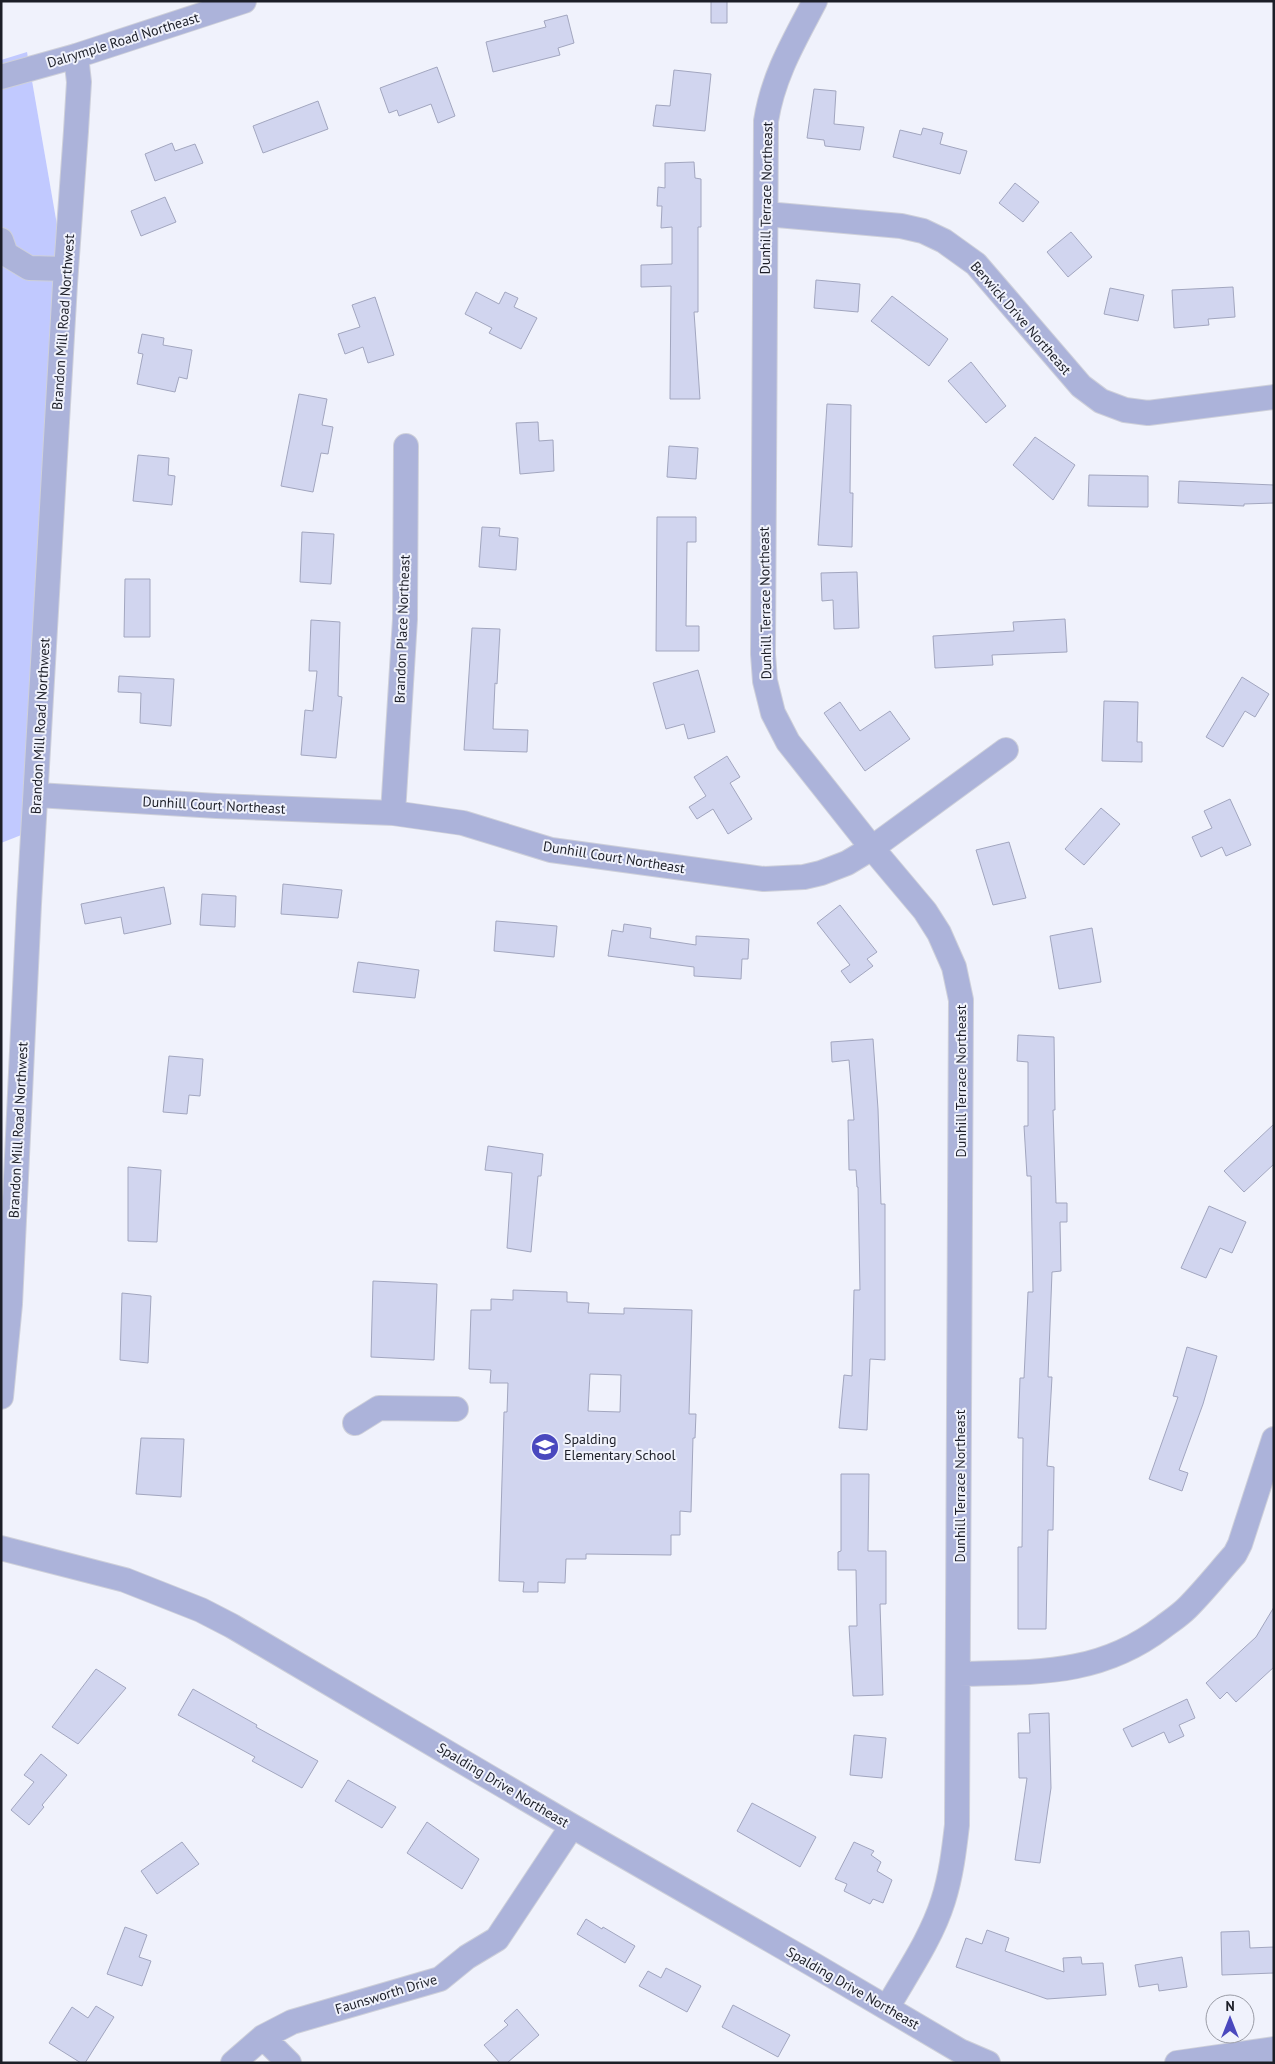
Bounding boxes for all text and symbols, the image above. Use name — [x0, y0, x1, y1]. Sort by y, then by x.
street label: Dalrymple Road Northeast — [45, 8, 201, 72]
street label: Dunhill Terrace Northeast — [756, 121, 776, 275]
street label: Brandon Mill Road Northwest — [48, 233, 78, 411]
street label: Berwick Drive Northeast — [967, 257, 1075, 379]
street label: Dunhill Terrace Northeast — [755, 526, 775, 680]
street label: Brandon Place Northeast — [390, 554, 414, 704]
street label: Brandon Mill Road Northwest — [26, 637, 54, 815]
street label: Dunhill Court Northeast — [142, 792, 286, 818]
street label: Dunhill Court Northeast — [542, 837, 686, 877]
street label: Dunhill Terrace Northeast — [952, 1004, 970, 1157]
street label: Brandon Mill Road Northwest — [4, 1041, 32, 1219]
street label: Dunhill Terrace Northeast — [951, 1409, 969, 1562]
place label: Spalding Elementary School — [564, 1430, 676, 1464]
school or university icon: Spalding Elementary School — [530, 1432, 560, 1462]
street label: Spalding Drive Northeast — [434, 1739, 572, 1832]
street label: Spalding Drive Northeast — [783, 1943, 923, 2034]
street label: Faunsworth Drive — [333, 1970, 439, 2018]
north arrow — [1205, 1994, 1255, 2044]
text: N — [1225, 1997, 1235, 2015]

